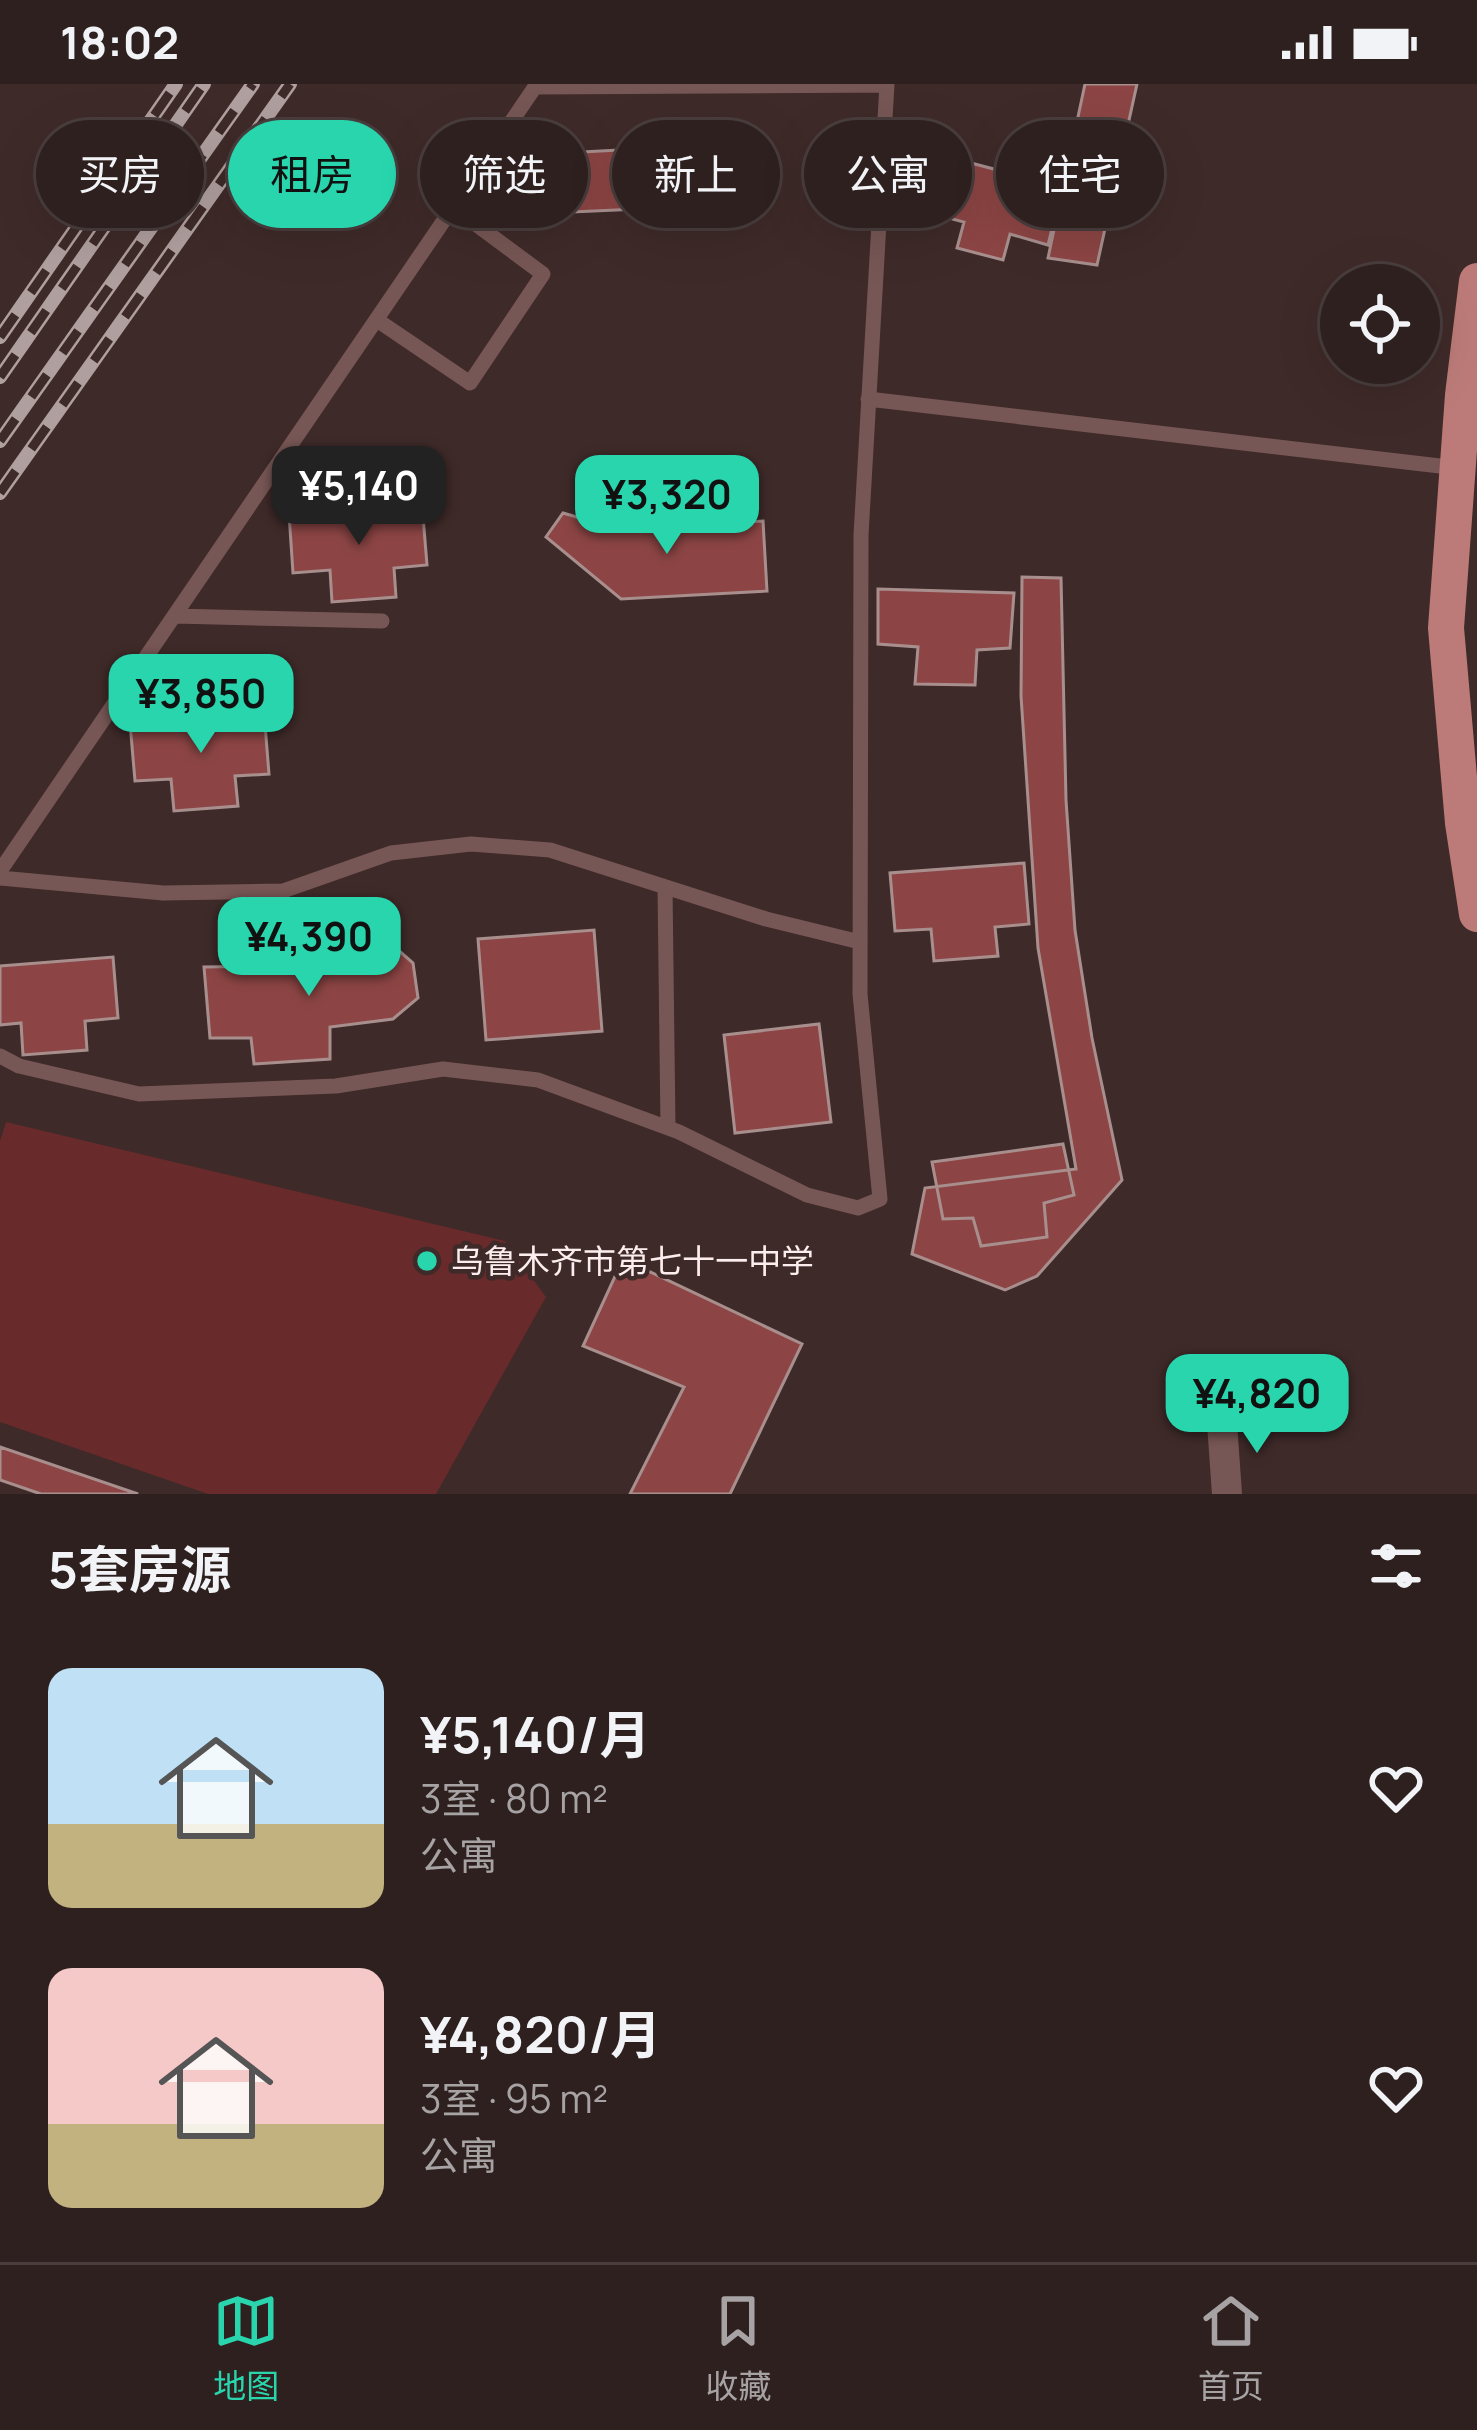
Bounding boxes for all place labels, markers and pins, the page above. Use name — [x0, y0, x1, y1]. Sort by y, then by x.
pin: ¥5,140 — [261, 446, 457, 548]
pin: ¥3,320 — [569, 455, 765, 557]
pin: ¥3,850 — [103, 654, 299, 756]
pin: ¥4,390 — [211, 897, 407, 999]
place label: 乌鲁木齐市第七十一中学 — [451, 1238, 814, 1283]
marker: 乌鲁木齐市第七十一中学 — [414, 1248, 440, 1274]
pin: ¥4,820 — [1159, 1354, 1355, 1456]

